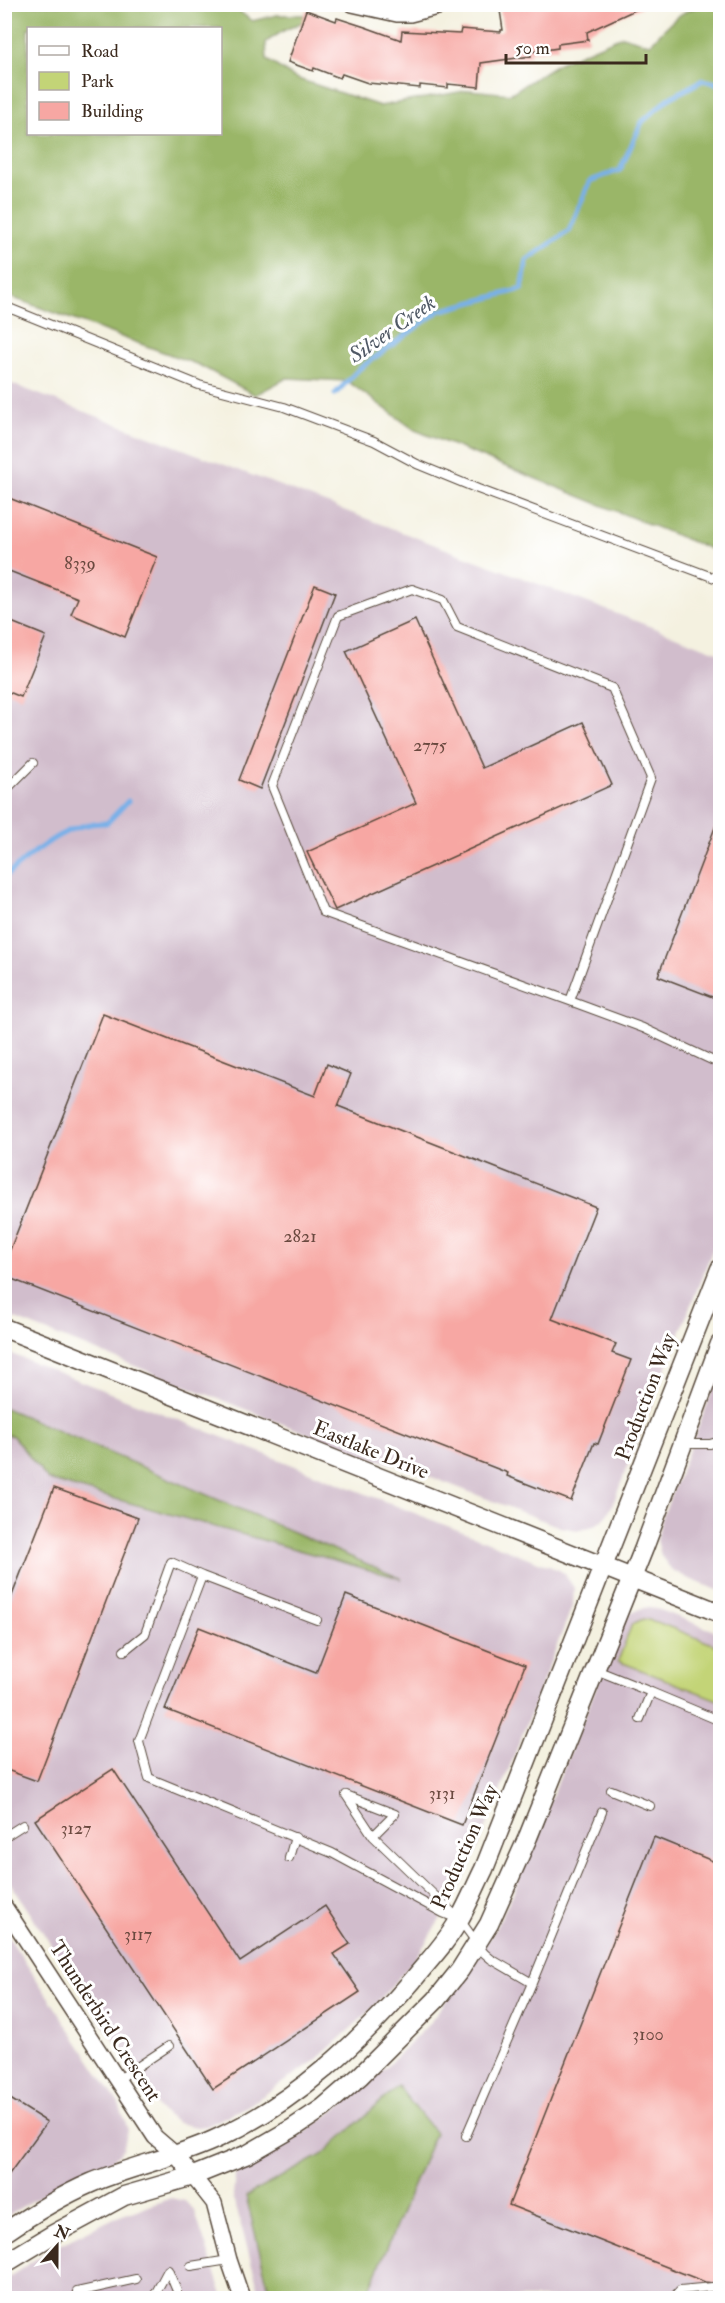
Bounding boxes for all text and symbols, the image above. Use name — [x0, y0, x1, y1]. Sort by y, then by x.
legend — [27, 27, 222, 135]
scale bar — [506, 27, 646, 65]
text: 50 m — [515, 37, 550, 60]
text: Road — [81, 40, 119, 63]
text: Park — [81, 70, 114, 93]
text: Building — [81, 100, 144, 123]
water label: Silver Creek — [342, 289, 441, 370]
house number: 8339 — [64, 552, 96, 575]
house number: 2775 — [413, 734, 447, 757]
house number: 2821 — [283, 1225, 317, 1248]
street label: Production Way — [609, 1329, 683, 1465]
street label: Eastlake Drive — [309, 1414, 433, 1486]
street label: Production Way — [425, 1779, 505, 1914]
house number: 3131 — [429, 1782, 455, 1805]
house number: 3127 — [61, 1817, 91, 1840]
house number: 3117 — [124, 1923, 152, 1946]
street label: Thunderbird Crescent — [43, 1935, 167, 2107]
house number: 3100 — [632, 2023, 664, 2046]
north arrow — [27, 2216, 87, 2276]
text: N — [51, 2221, 73, 2245]

